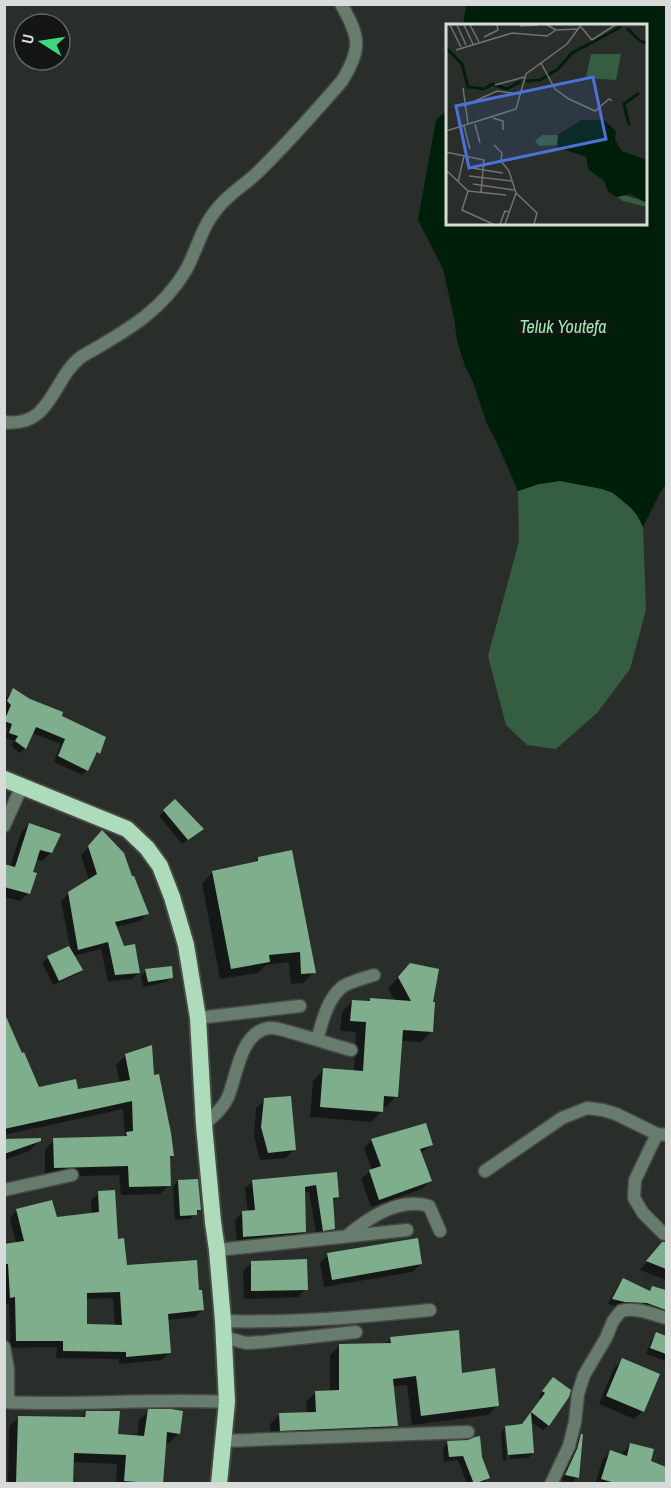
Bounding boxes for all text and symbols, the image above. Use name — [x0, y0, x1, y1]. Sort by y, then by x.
north arrow — [12, 12, 72, 72]
inset map — [446, 24, 647, 225]
text: U — [16, 32, 39, 46]
water label: Teluk Youtefa — [519, 314, 607, 339]

